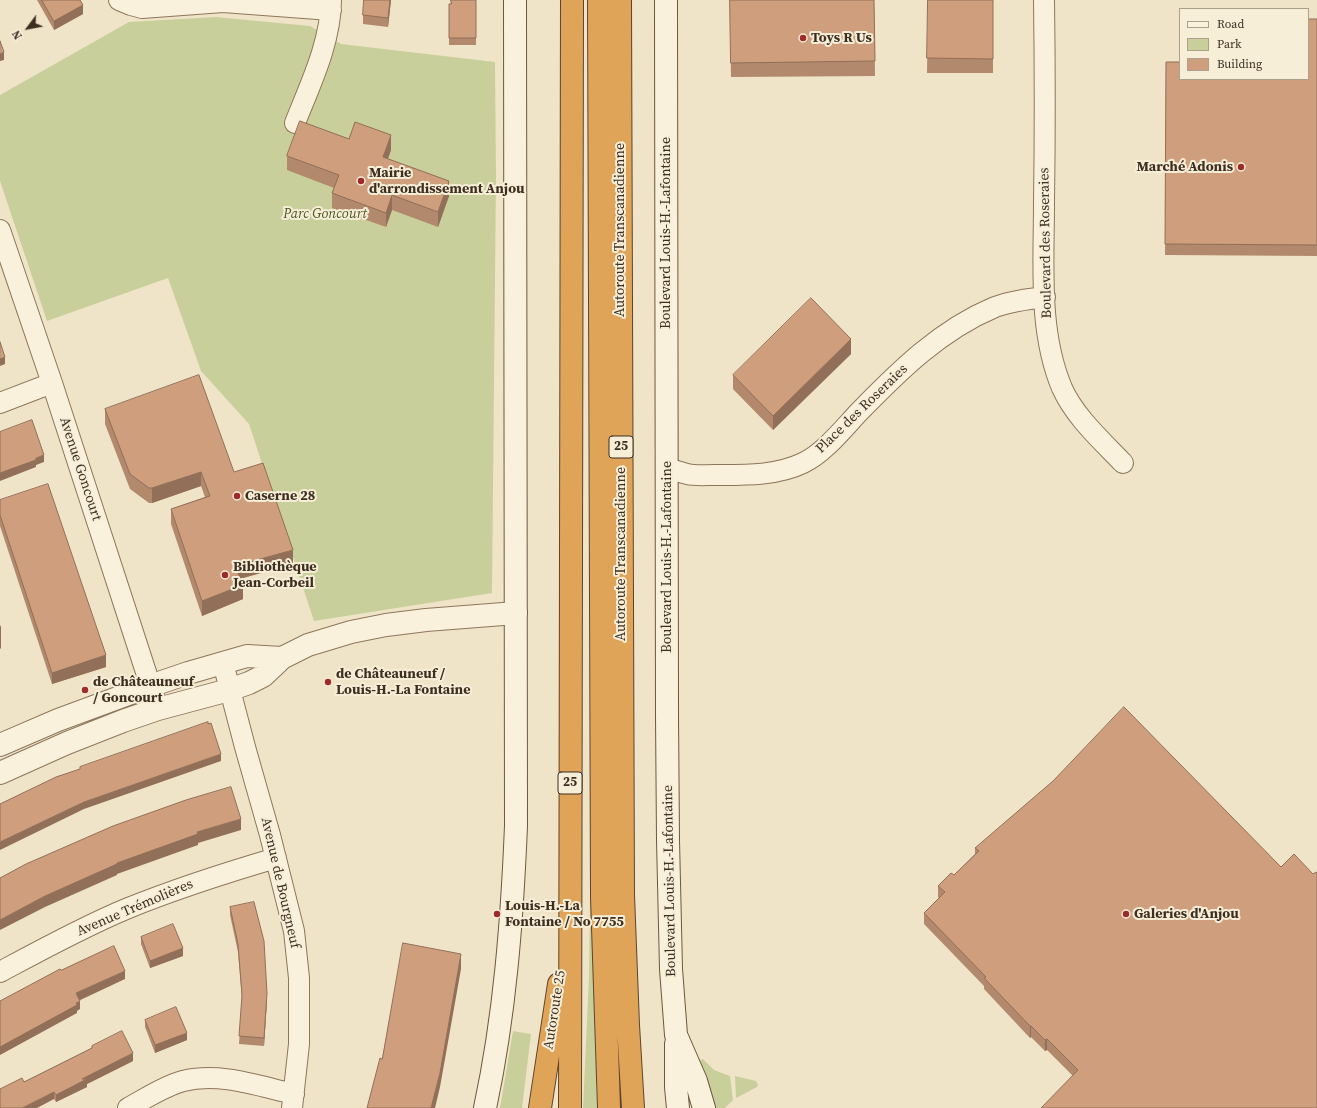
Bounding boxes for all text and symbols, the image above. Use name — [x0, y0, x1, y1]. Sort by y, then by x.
north arrow — [8, 8, 48, 48]
legend — [1179, 8, 1309, 80]
text: Road — [1217, 16, 1244, 32]
text: N — [9, 27, 26, 42]
place label: Toys R Us — [811, 30, 872, 46]
marker: Toys R Us — [798, 33, 808, 43]
text: Park — [1217, 36, 1242, 52]
text: Building — [1217, 56, 1262, 72]
street label: Boulevard Louis-H.-Lafontaine — [658, 137, 674, 329]
street label: Autoroute Transcanadienne — [612, 143, 628, 317]
place label: Marché Adonis — [1136, 159, 1233, 175]
marker: Marché Adonis — [1236, 162, 1246, 172]
place label: Mairie d'arrondissement Anjou — [369, 165, 524, 198]
street label: Boulevard des Roseraies — [1036, 167, 1056, 319]
marker: Mairie d'arrondissement Anjou — [356, 176, 366, 186]
park label: Parc Goncourt — [283, 206, 367, 222]
street label: Place des Roseraies — [813, 361, 911, 457]
street label: Avenue Goncourt — [55, 415, 105, 523]
road number: 25 — [609, 436, 633, 458]
street label: Boulevard Louis-H.-Lafontaine — [659, 461, 675, 653]
street label: Autoroute Transcanadienne — [613, 467, 629, 641]
place label: Caserne 28 — [245, 488, 315, 504]
marker: Caserne 28 — [232, 491, 242, 501]
place label: Bibliothèque Jean-Corbeil — [233, 559, 317, 592]
marker: Bibliothèque Jean-Corbeil — [220, 570, 230, 580]
place label: de Châteauneuf / Louis-H.-La Fontaine — [336, 666, 470, 698]
place label: de Châteauneuf / Goncourt — [93, 674, 194, 706]
marker: de Châteauneuf / Louis-H.-La Fontaine — [323, 677, 333, 687]
marker: de Châteauneuf / Goncourt — [80, 685, 90, 695]
road number: 25 — [558, 772, 582, 794]
street label: Boulevard Louis-H.-Lafontaine — [660, 785, 680, 977]
street label: Avenue de Bourgneuf — [257, 816, 303, 950]
street label: Avenue Trémolières — [74, 876, 196, 940]
place label: Louis-H.-La Fontaine / No 7755 — [505, 898, 624, 930]
place label: Galeries d'Anjou — [1134, 906, 1239, 922]
marker: Louis-H.-La Fontaine / No 7755 — [492, 909, 502, 919]
marker: Galeries d'Anjou — [1121, 909, 1131, 919]
street label: Autoroute 25 — [540, 969, 570, 1051]

